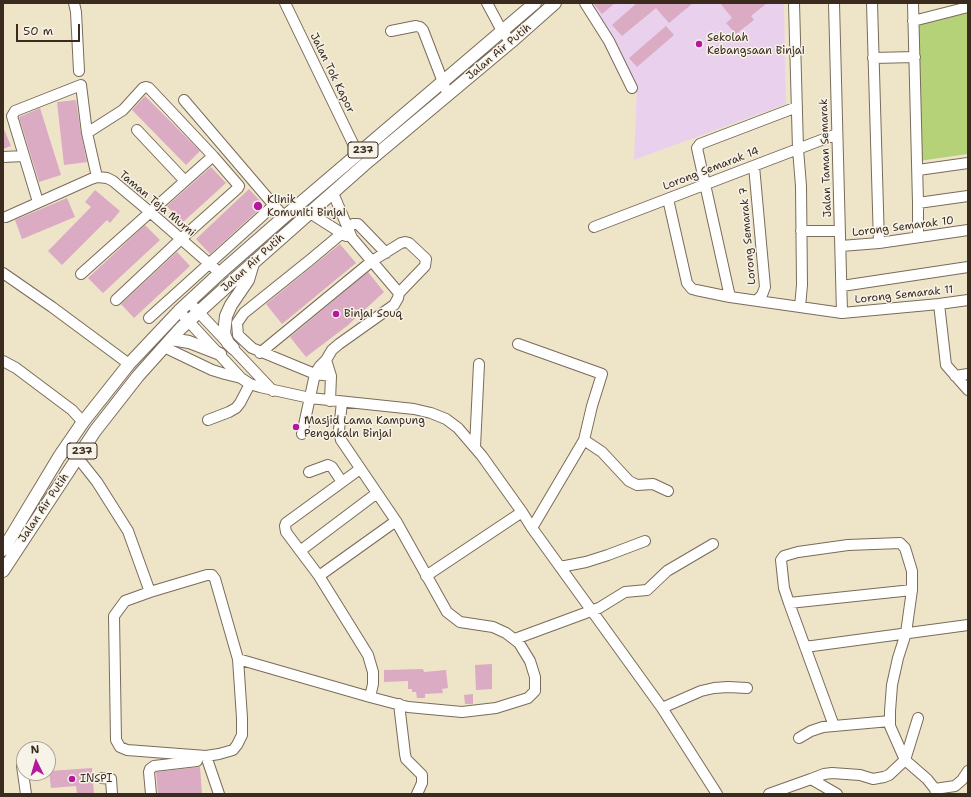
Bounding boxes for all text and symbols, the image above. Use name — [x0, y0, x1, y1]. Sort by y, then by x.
scale bar — [18, 16, 82, 42]
street label: Jalan Air Putih — [464, 21, 534, 83]
text: 50 m — [23, 23, 53, 39]
street label: Jalan Tok Kapor — [307, 31, 357, 115]
place label: Sekolah Kebangsaan Binjai — [707, 31, 805, 57]
marker: Sekolah Kebangsaan Binjai — [694, 39, 704, 49]
street label: Jalan Taman Semarak — [817, 98, 835, 218]
road number: 237 — [348, 142, 378, 158]
street label: Lorong Semarak 14 — [661, 145, 761, 193]
street label: Taman Teja Murni — [116, 168, 198, 240]
street label: Lorong Semarak 7 — [737, 187, 759, 285]
place label: Klinik Komuniti Binjai — [267, 193, 346, 219]
marker: Klinik Komuniti Binjai — [252, 200, 264, 212]
street label: Lorong Semarak 10 — [851, 214, 955, 240]
street label: Jalan Air Putih — [219, 231, 287, 295]
street label: Lorong Semarak 11 — [854, 283, 954, 307]
place label: Binjai Souq — [344, 307, 402, 321]
marker: Binjai Souq — [331, 309, 341, 319]
place label: Masjid Lama Kampung Pengakaln Binjai — [304, 414, 425, 440]
marker: Masjid Lama Kampung Pengakaln Binjai — [291, 422, 301, 432]
road number: 237 — [67, 443, 97, 459]
street label: Jalan Air Putih — [16, 471, 72, 545]
north arrow — [16, 741, 56, 781]
text: N — [30, 742, 40, 757]
place label: INSPI — [80, 772, 112, 786]
marker: INSPI — [67, 774, 77, 784]

